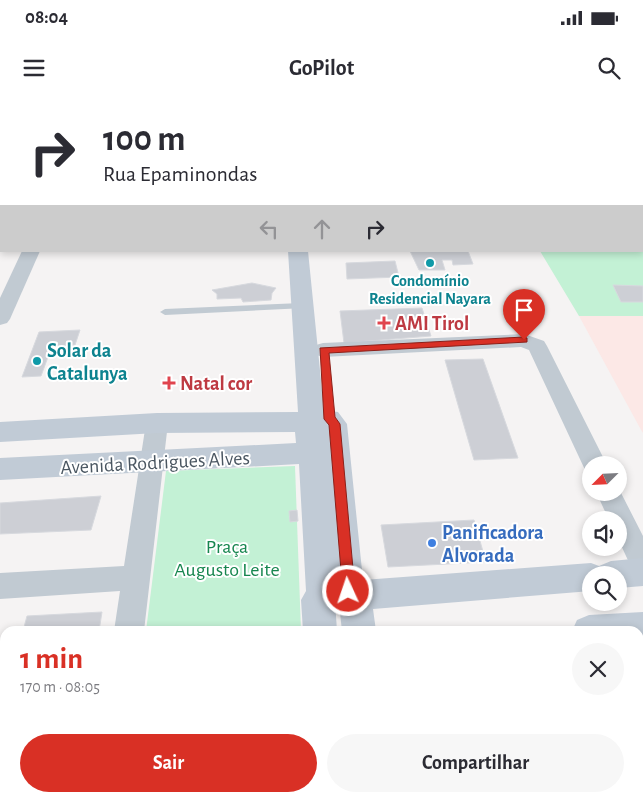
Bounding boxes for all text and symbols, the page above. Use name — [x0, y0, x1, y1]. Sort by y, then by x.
text: 08:04 — [25, 8, 68, 27]
icon: menu — [20, 54, 48, 82]
icon: search — [595, 54, 623, 82]
text: GoPilot — [289, 57, 354, 79]
icon: right — [20, 120, 85, 185]
text: 100 m — [103, 122, 186, 157]
text: Rua Epaminondas — [103, 163, 257, 185]
icon: left — [255, 215, 283, 243]
icon: ahead — [308, 215, 336, 243]
icon: right — [361, 215, 389, 243]
marker: Condomínio Residencial Nayara — [424, 257, 436, 269]
place label: Condomínio Residencial Nayara — [369, 273, 491, 308]
pin — [503, 289, 545, 340]
icon: arrive — [510, 296, 538, 324]
place label: AMI Tirol — [395, 314, 469, 334]
marker: AMI Tirol — [377, 316, 391, 330]
place label: Solar da Catalunya — [47, 341, 128, 384]
marker: Solar da Catalunya — [31, 355, 43, 367]
place label: Natal cor — [180, 374, 252, 394]
marker: Natal cor — [162, 376, 176, 390]
street label: Avenida Rodrigues Alves — [60, 448, 250, 478]
north arrow — [582, 456, 628, 501]
map controls — [582, 456, 627, 611]
button: sound — [582, 511, 627, 556]
place label: Panificadora Alvorada — [442, 523, 544, 566]
park label: Praça Augusto Leite — [174, 537, 280, 580]
marker: Panificadora Alvorada — [426, 537, 438, 549]
position arrow — [321, 564, 373, 616]
button: search — [582, 566, 627, 611]
button: close — [572, 643, 624, 695]
text: 1 min — [20, 644, 83, 674]
text: 170 m · 08:05 — [20, 679, 100, 695]
button: Sair — [20, 734, 317, 792]
button: Compartilhar — [327, 734, 624, 792]

